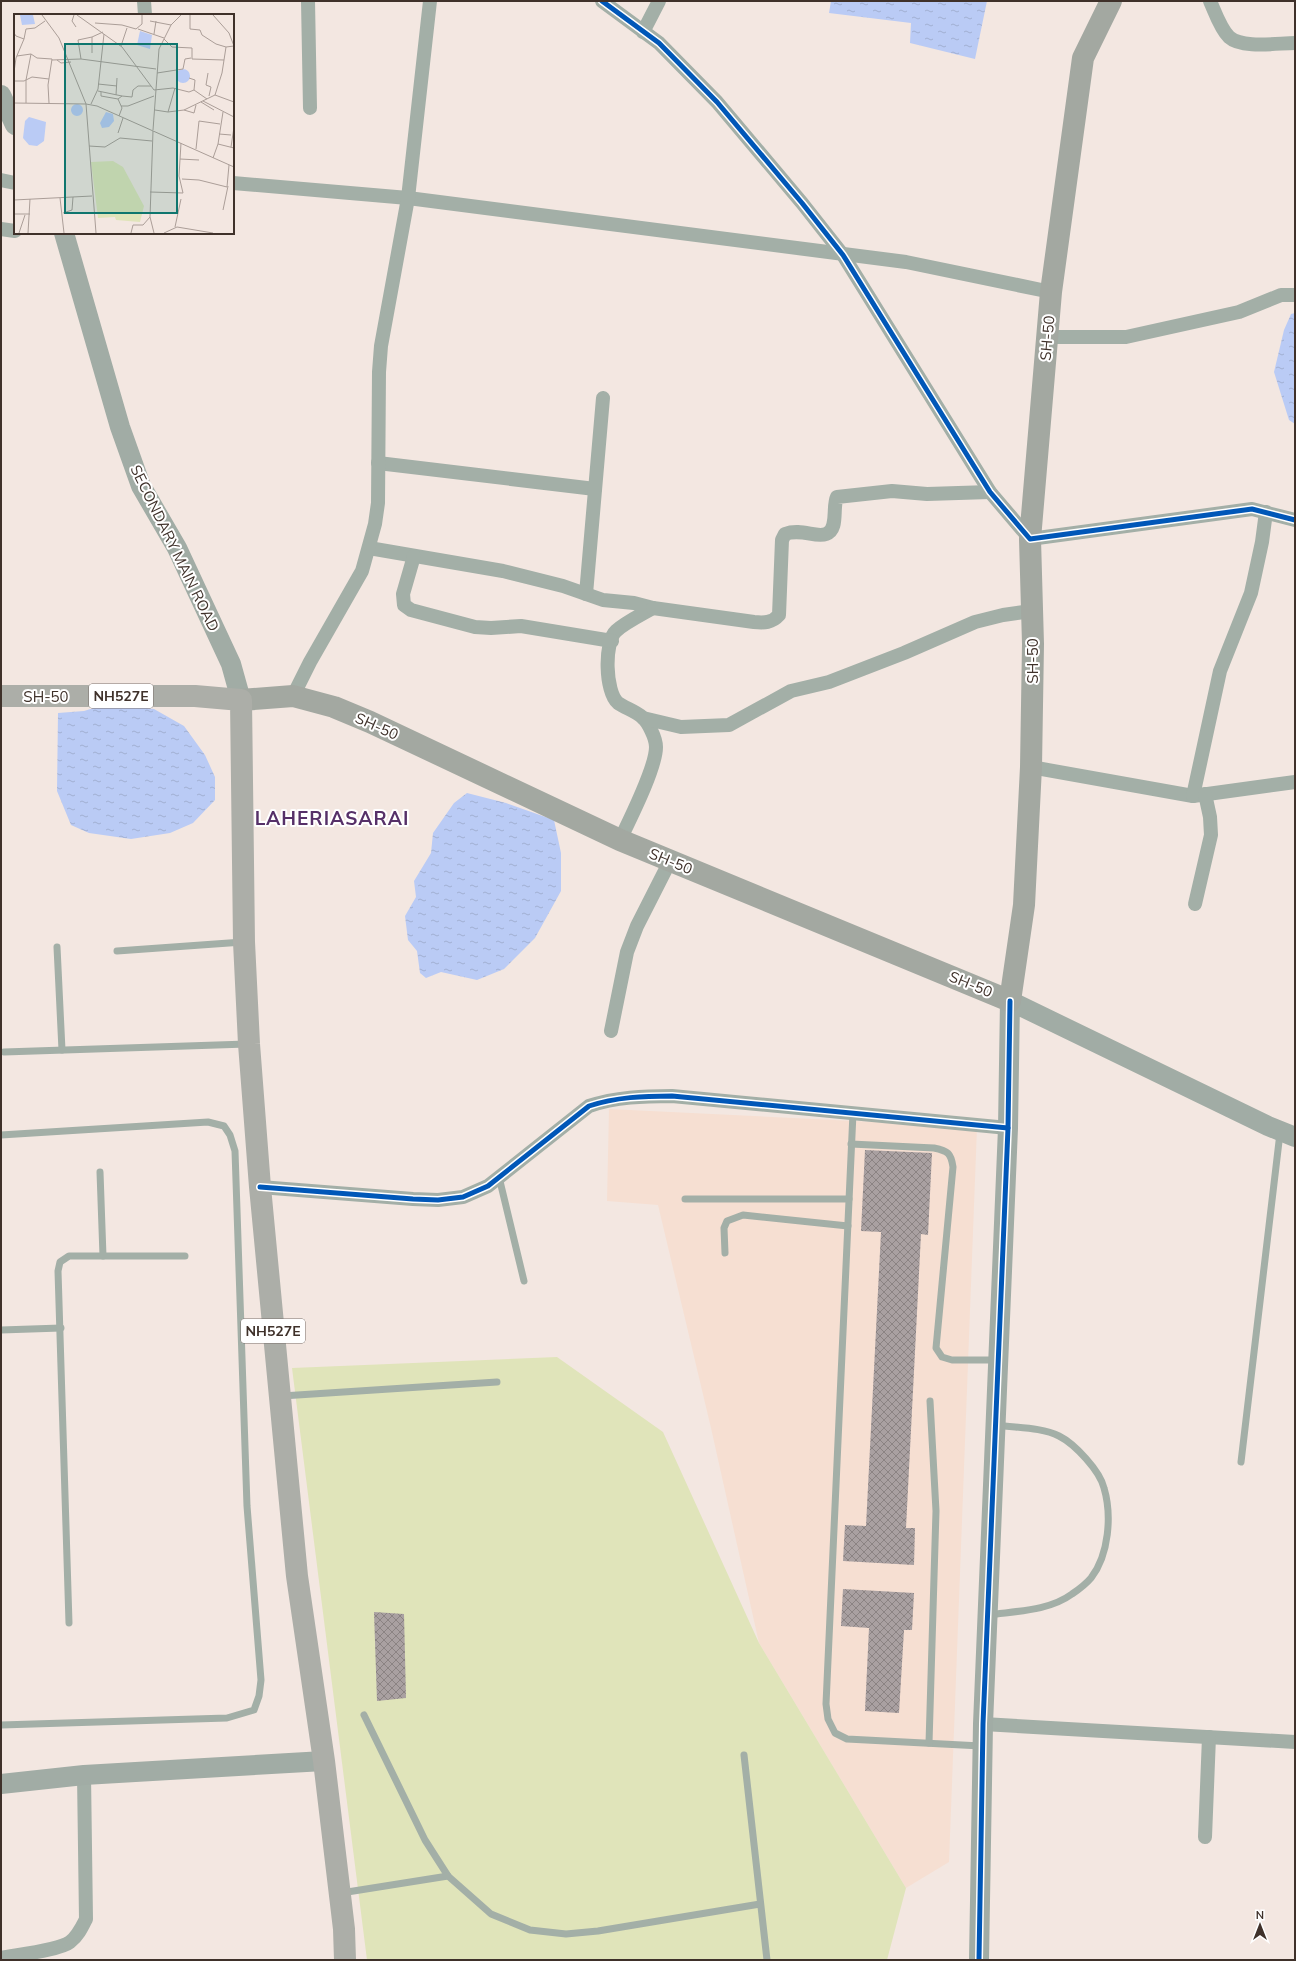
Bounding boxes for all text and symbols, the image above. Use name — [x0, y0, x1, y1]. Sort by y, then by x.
inset map — [14, 14, 234, 234]
street label: SH-50 — [1036, 315, 1058, 361]
street label: SECONDARY MAIN ROAD — [126, 462, 224, 634]
street label: SH-50 — [1023, 638, 1042, 684]
road number: NH527E — [89, 684, 153, 708]
street label: SH-50 — [23, 687, 69, 706]
street label: SH-50 — [352, 708, 402, 744]
district label: LAHERIASARAI — [255, 806, 409, 830]
street label: SH-50 — [646, 844, 696, 878]
street label: SH-50 — [946, 967, 996, 1001]
road number: NH527E — [241, 1319, 305, 1343]
north arrow — [1240, 1905, 1280, 1945]
text: N — [1256, 1908, 1264, 1922]

